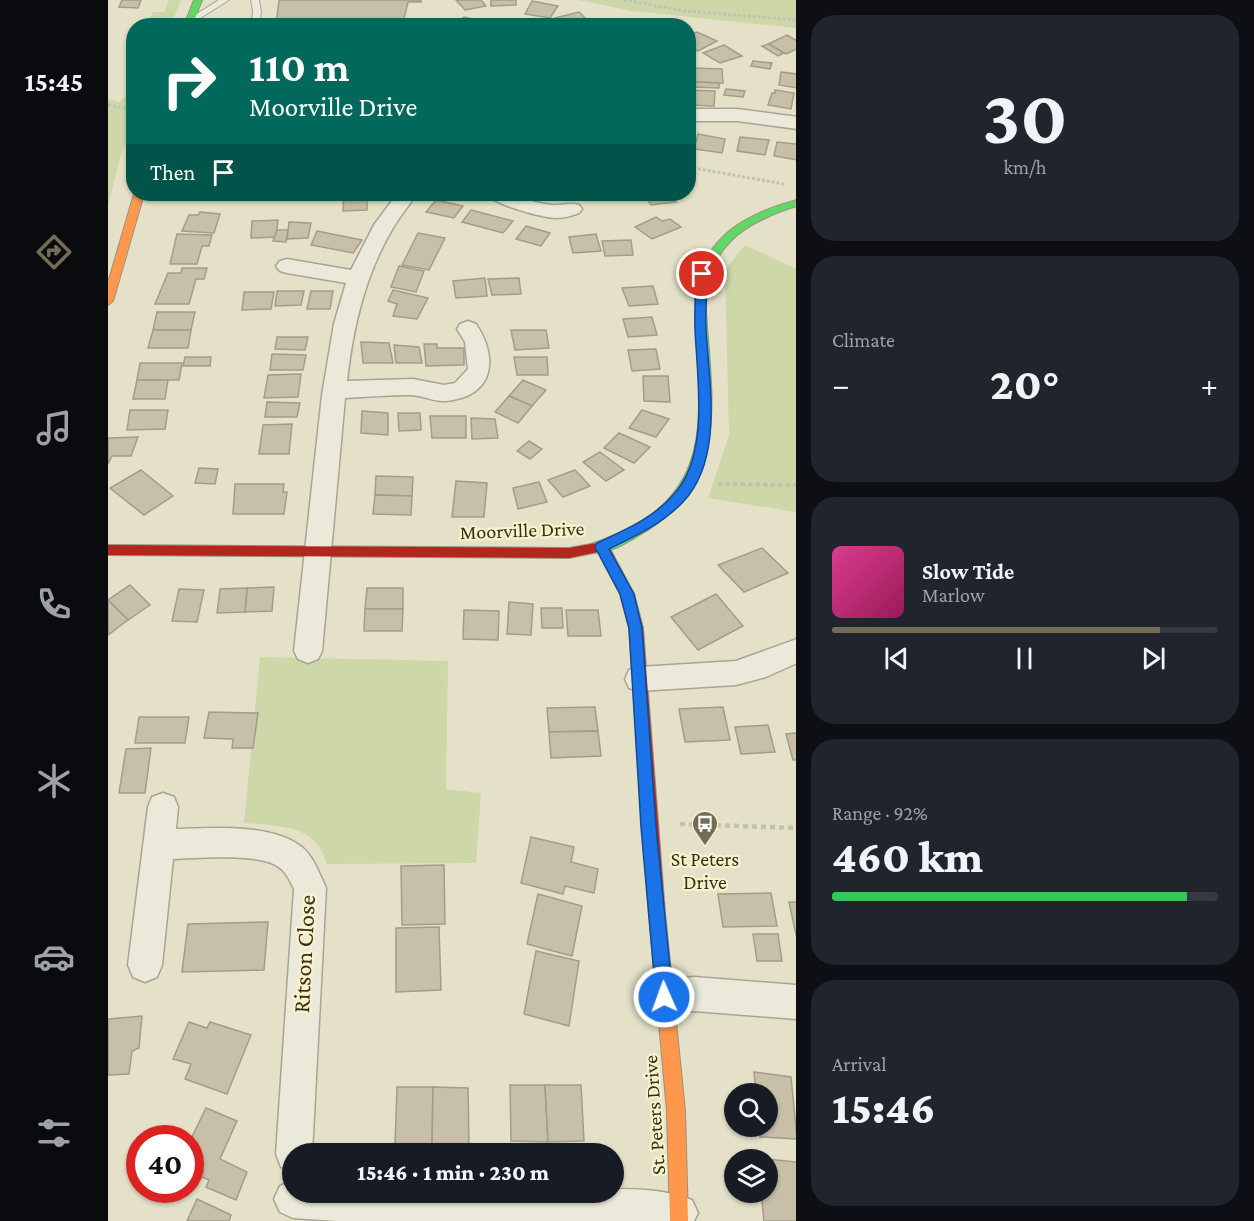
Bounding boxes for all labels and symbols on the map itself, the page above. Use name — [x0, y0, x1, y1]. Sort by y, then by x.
pin — [676, 248, 727, 299]
street label: Moorville Drive — [459, 517, 585, 543]
bus stop icon: St Peters Drive — [690, 809, 720, 847]
place label: St Peters Drive — [671, 848, 739, 893]
street label: Ritson Close — [287, 894, 320, 1014]
position arrow — [632, 965, 696, 1029]
street label: St. Peters Drive — [639, 1054, 669, 1176]
speed limit sign: 40 — [126, 1125, 204, 1203]

